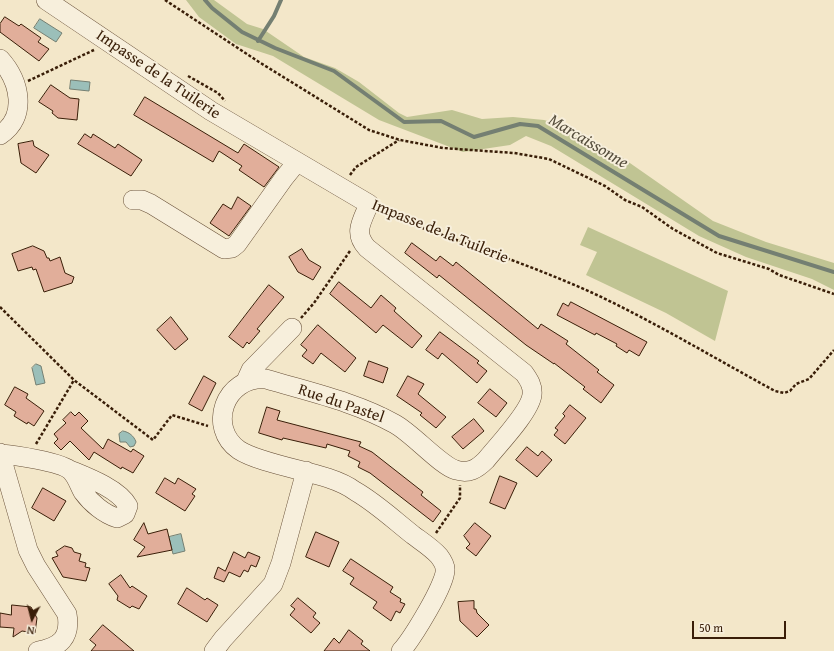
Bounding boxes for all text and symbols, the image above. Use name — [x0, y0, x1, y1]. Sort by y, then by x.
street label: Impasse de la Tuilerie — [92, 26, 224, 124]
water label: Marcaissonne — [545, 110, 631, 174]
street label: Impasse de la Tuilerie — [369, 196, 511, 268]
street label: Rue du Pastel — [295, 380, 387, 428]
north arrow — [12, 599, 52, 639]
scale bar — [694, 613, 788, 639]
text: 50 m — [699, 619, 723, 636]
text: N — [26, 623, 35, 639]

